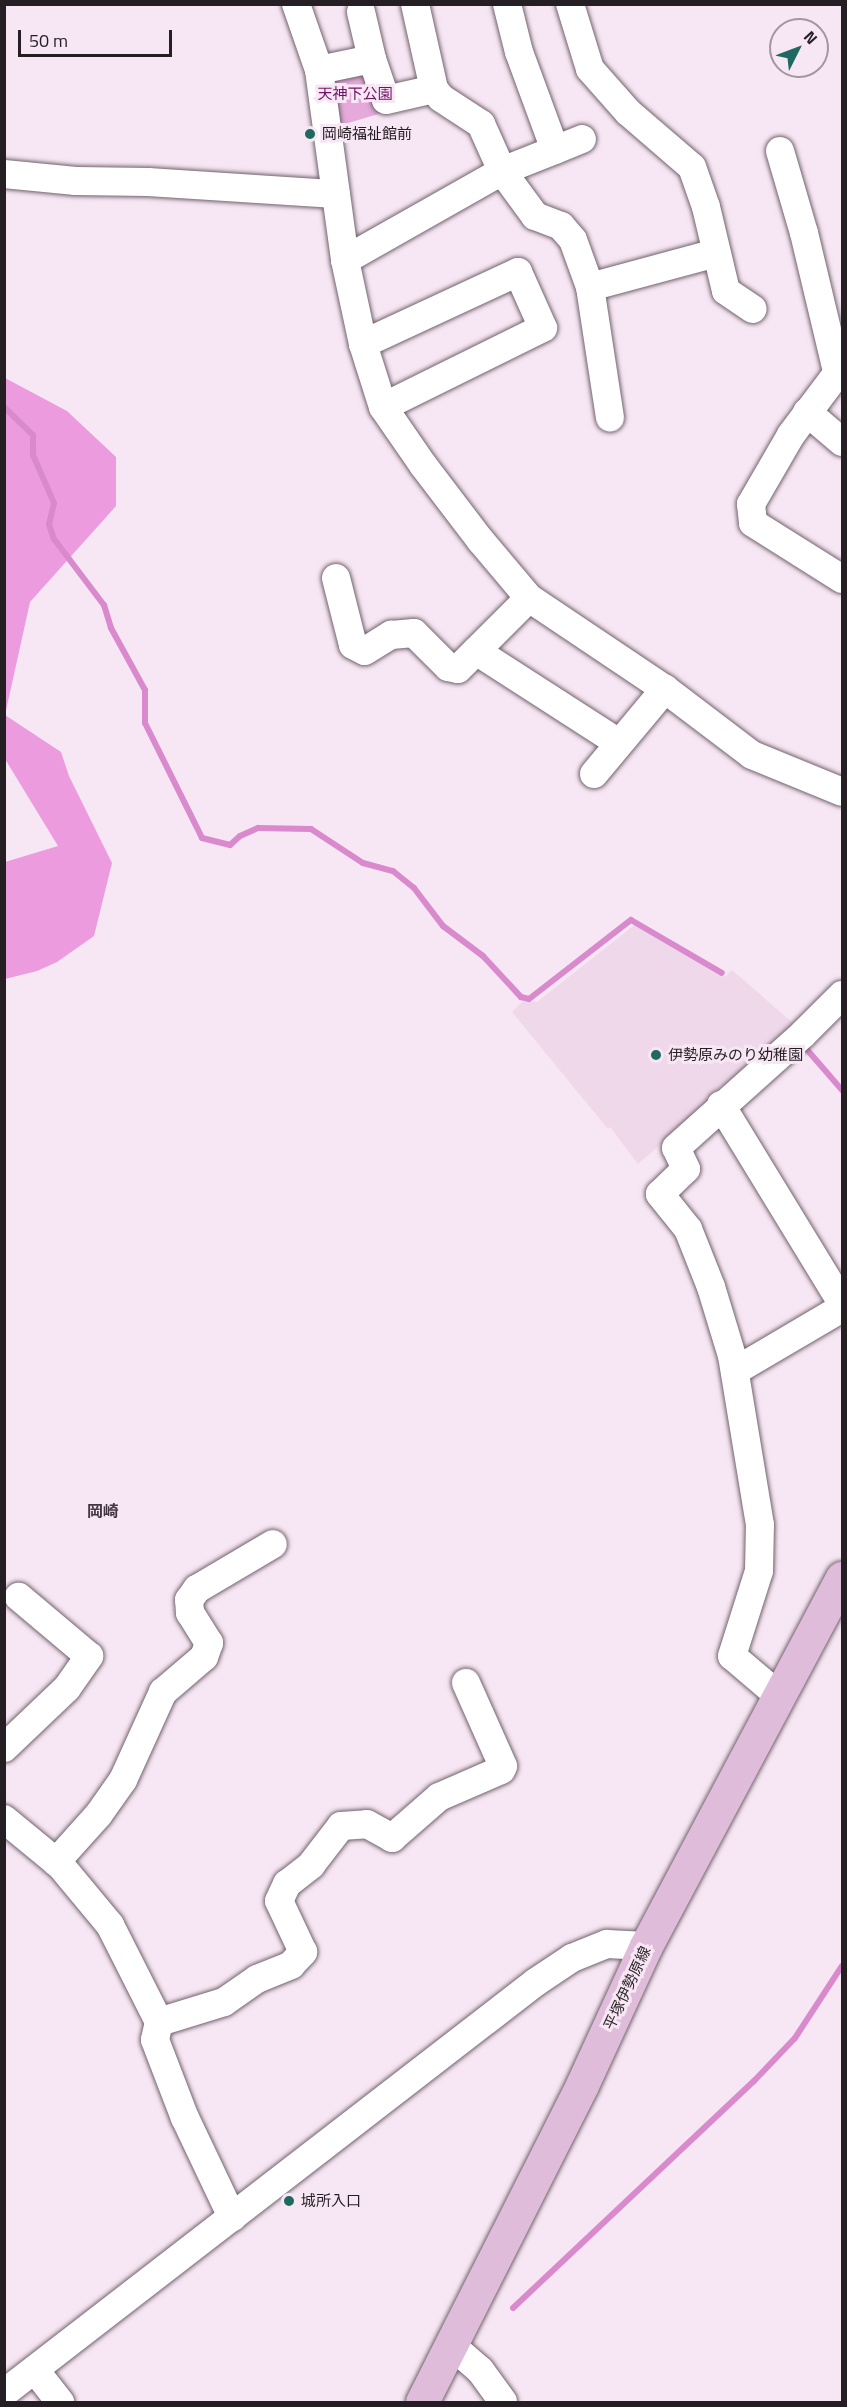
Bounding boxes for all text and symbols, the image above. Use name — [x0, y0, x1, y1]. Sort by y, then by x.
scale bar — [21, 18, 176, 56]
north arrow — [769, 18, 829, 78]
text: N — [798, 25, 824, 49]
text: 50 m — [29, 27, 68, 54]
park label: 天神下公園 — [318, 85, 392, 103]
place label: 岡崎福祉館前 — [322, 125, 412, 143]
marker: 岡崎福祉館前 — [303, 127, 317, 141]
place label: 伊勢原みのり幼稚園 — [668, 1046, 803, 1064]
marker: 伊勢原みのり幼稚園 — [649, 1048, 663, 1062]
district label: 岡崎 — [87, 1501, 119, 1521]
street label: 平塚伊勢原線 — [600, 1943, 654, 2033]
place label: 城所入口 — [301, 2192, 361, 2210]
marker: 城所入口 — [282, 2194, 296, 2208]

